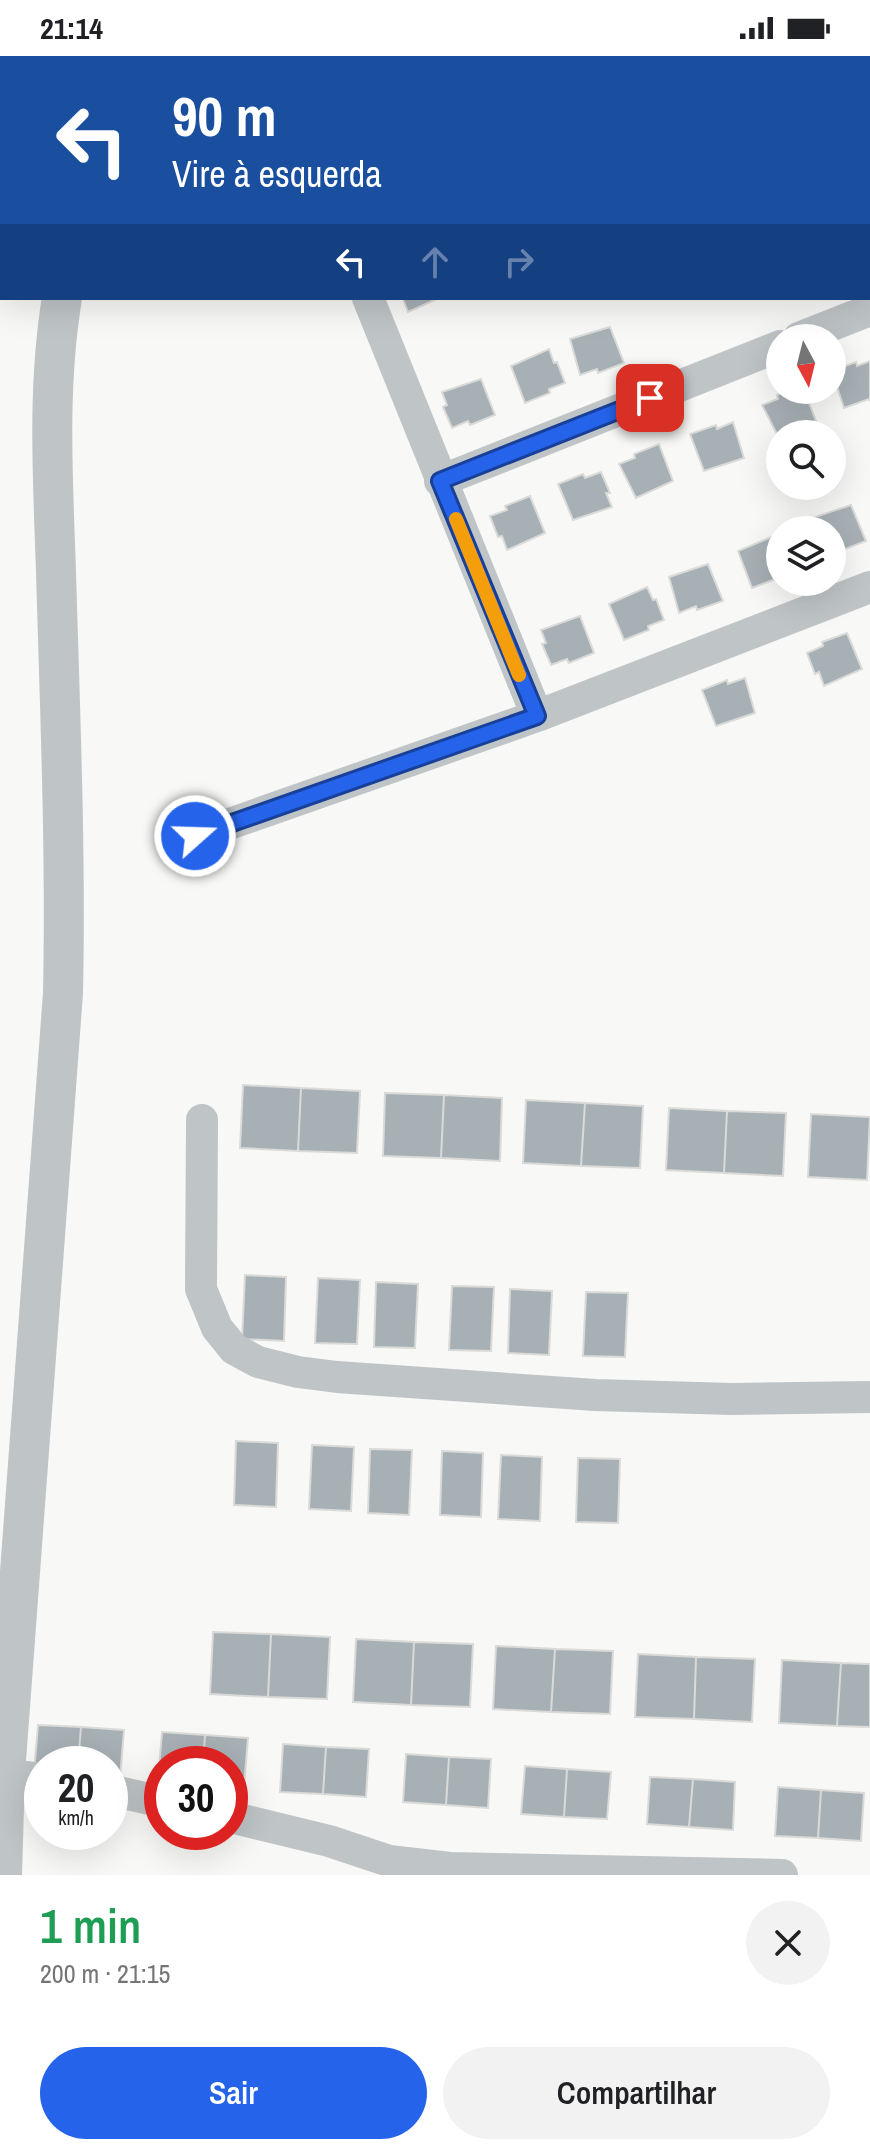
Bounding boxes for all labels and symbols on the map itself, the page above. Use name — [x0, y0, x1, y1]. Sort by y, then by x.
north arrow — [766, 324, 846, 404]
pin — [616, 364, 684, 432]
position arrow — [153, 794, 237, 878]
speed limit sign: 30 — [144, 1746, 248, 1850]

